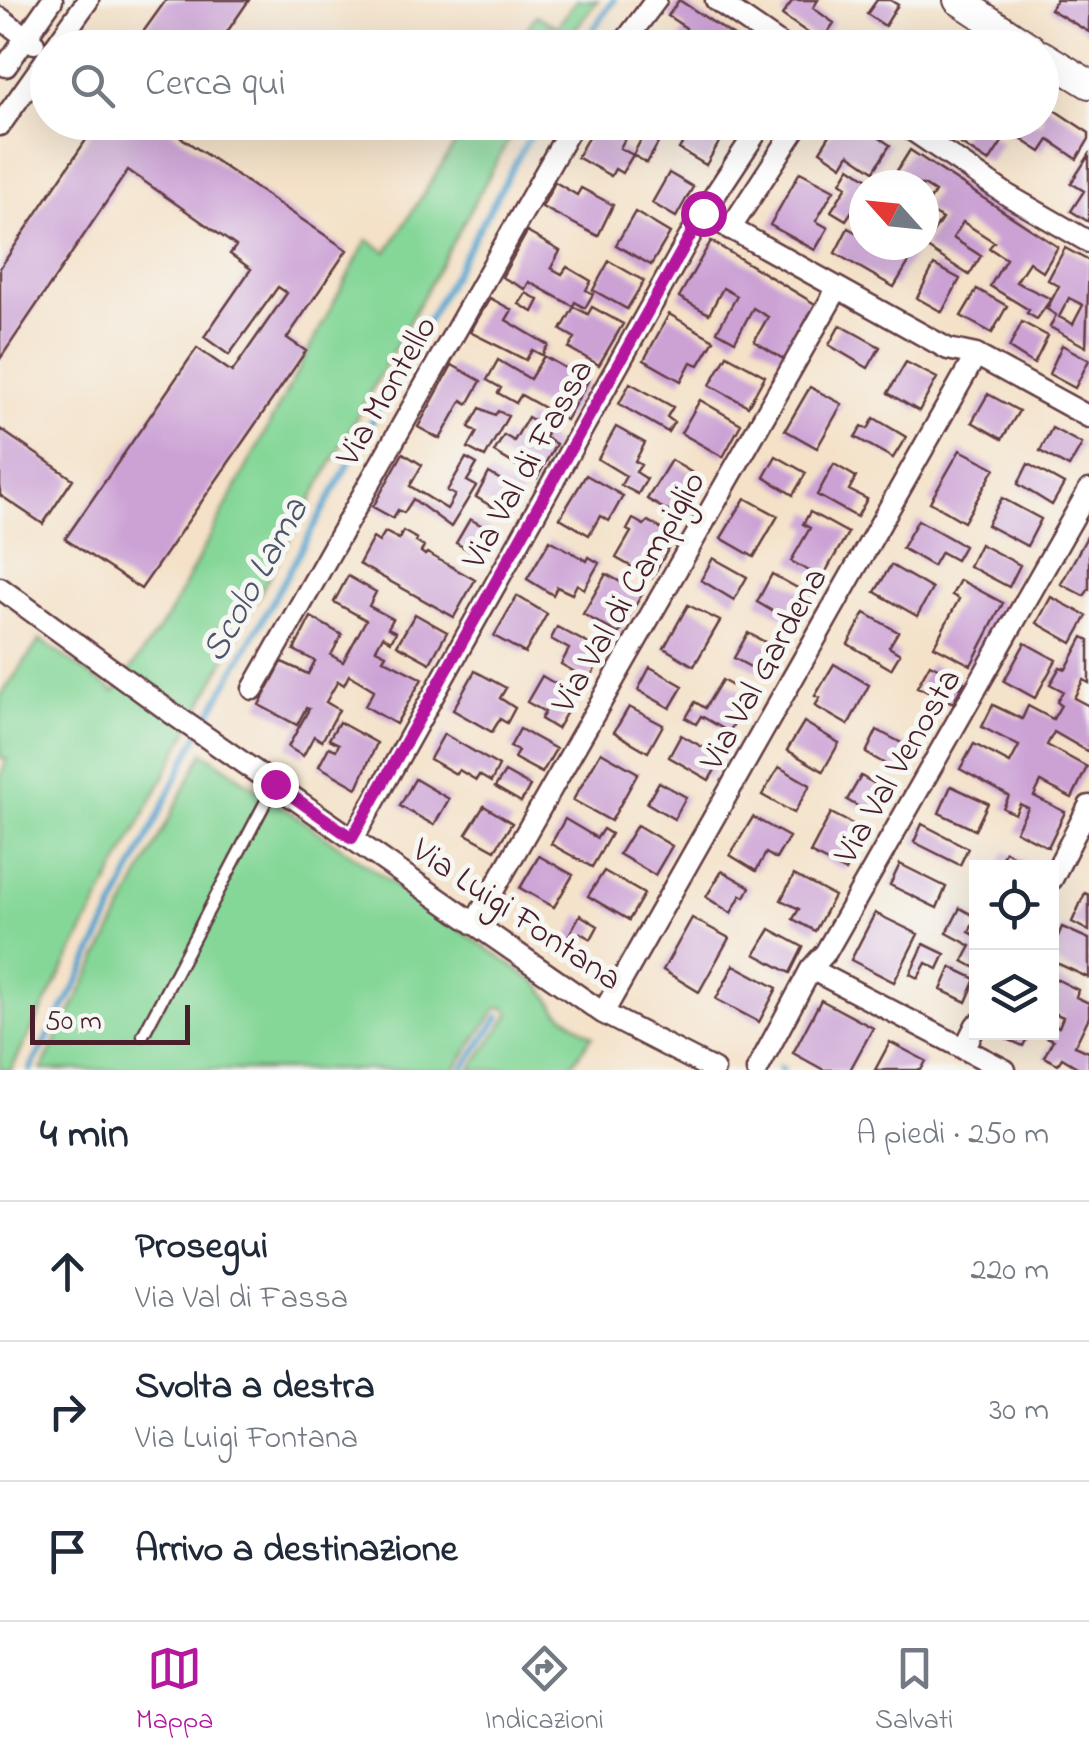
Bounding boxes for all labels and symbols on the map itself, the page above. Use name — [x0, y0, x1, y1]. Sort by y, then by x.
north arrow — [849, 170, 939, 260]
route start — [681, 191, 727, 237]
street label: Via Montello — [324, 307, 452, 477]
street label: Via Val di Fassa — [450, 350, 608, 580]
street label: Via Val di Campiglio — [539, 462, 720, 724]
water label: Scolo Lama — [188, 488, 325, 673]
street label: Via Val Gardena — [688, 559, 842, 781]
street label: Via Val Venosta — [822, 660, 976, 875]
route end — [253, 762, 299, 808]
street label: Via Luigi Fontana — [400, 826, 631, 1005]
scale bar — [30, 1000, 190, 1044]

